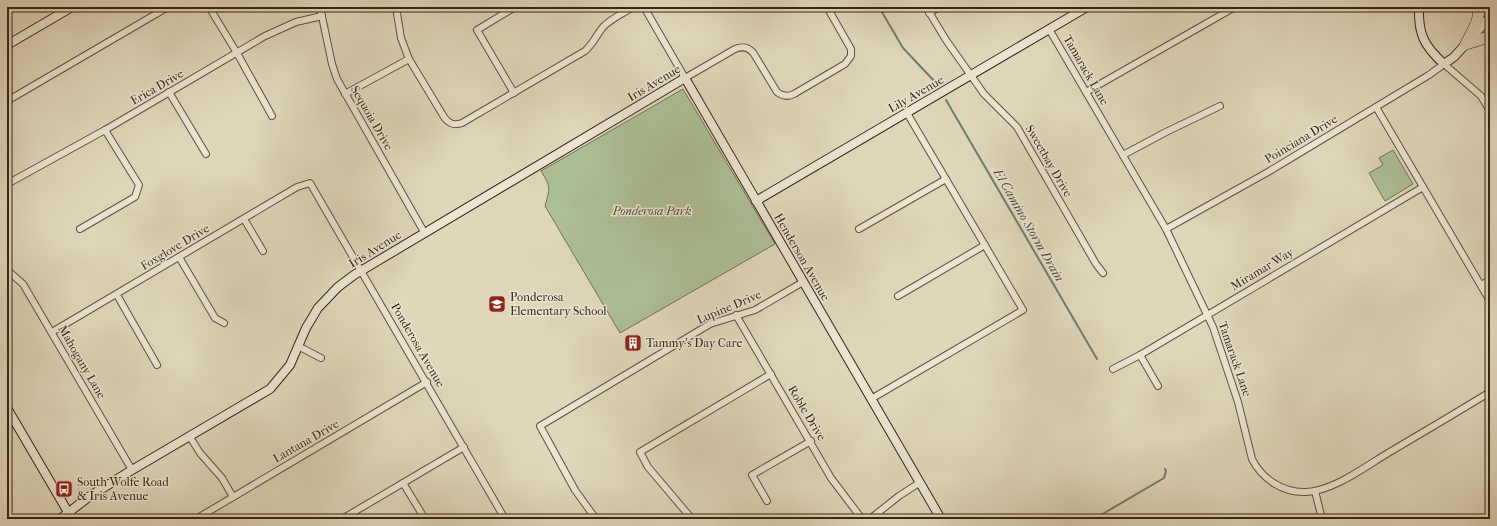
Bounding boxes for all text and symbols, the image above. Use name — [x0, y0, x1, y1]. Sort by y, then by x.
street label: Tamarack Lane — [1060, 33, 1112, 108]
street label: Iris Avenue — [625, 62, 683, 104]
street label: Erica Drive — [128, 66, 186, 108]
street label: Lily Avenue — [886, 73, 946, 115]
street label: Sequoia Drive — [348, 83, 396, 153]
street label: Poinciana Drive — [1262, 112, 1340, 166]
street label: Sweetbay Drive — [1023, 123, 1075, 200]
water label: El Camino Storm Drain — [990, 165, 1067, 284]
park label: Ponderosa Park — [611, 204, 692, 218]
street label: Henderson Avenue — [771, 211, 833, 303]
street label: Foxglove Drive — [138, 221, 212, 273]
street label: Iris Avenue — [346, 227, 404, 271]
street label: Miramar Way — [1228, 244, 1297, 293]
street label: Lupine Drive — [695, 287, 763, 327]
place label: Ponderosa Elementary School — [510, 290, 607, 318]
school or university icon: Ponderosa Elementary School — [487, 294, 507, 314]
street label: Ponderosa Avenue — [388, 300, 448, 390]
street label: Tamarack Lane — [1216, 320, 1254, 398]
street label: Mahogany Lane — [55, 323, 109, 401]
building icon: Tammy's Day Care — [623, 333, 643, 353]
place label: Tammy's Day Care — [646, 336, 743, 350]
street label: Roble Drive — [785, 383, 829, 443]
street label: Lantana Drive — [270, 416, 342, 466]
place label: South Wolfe Road & Iris Avenue — [77, 475, 169, 503]
bus stop icon: South Wolfe Road & Iris Avenue — [54, 479, 74, 499]

